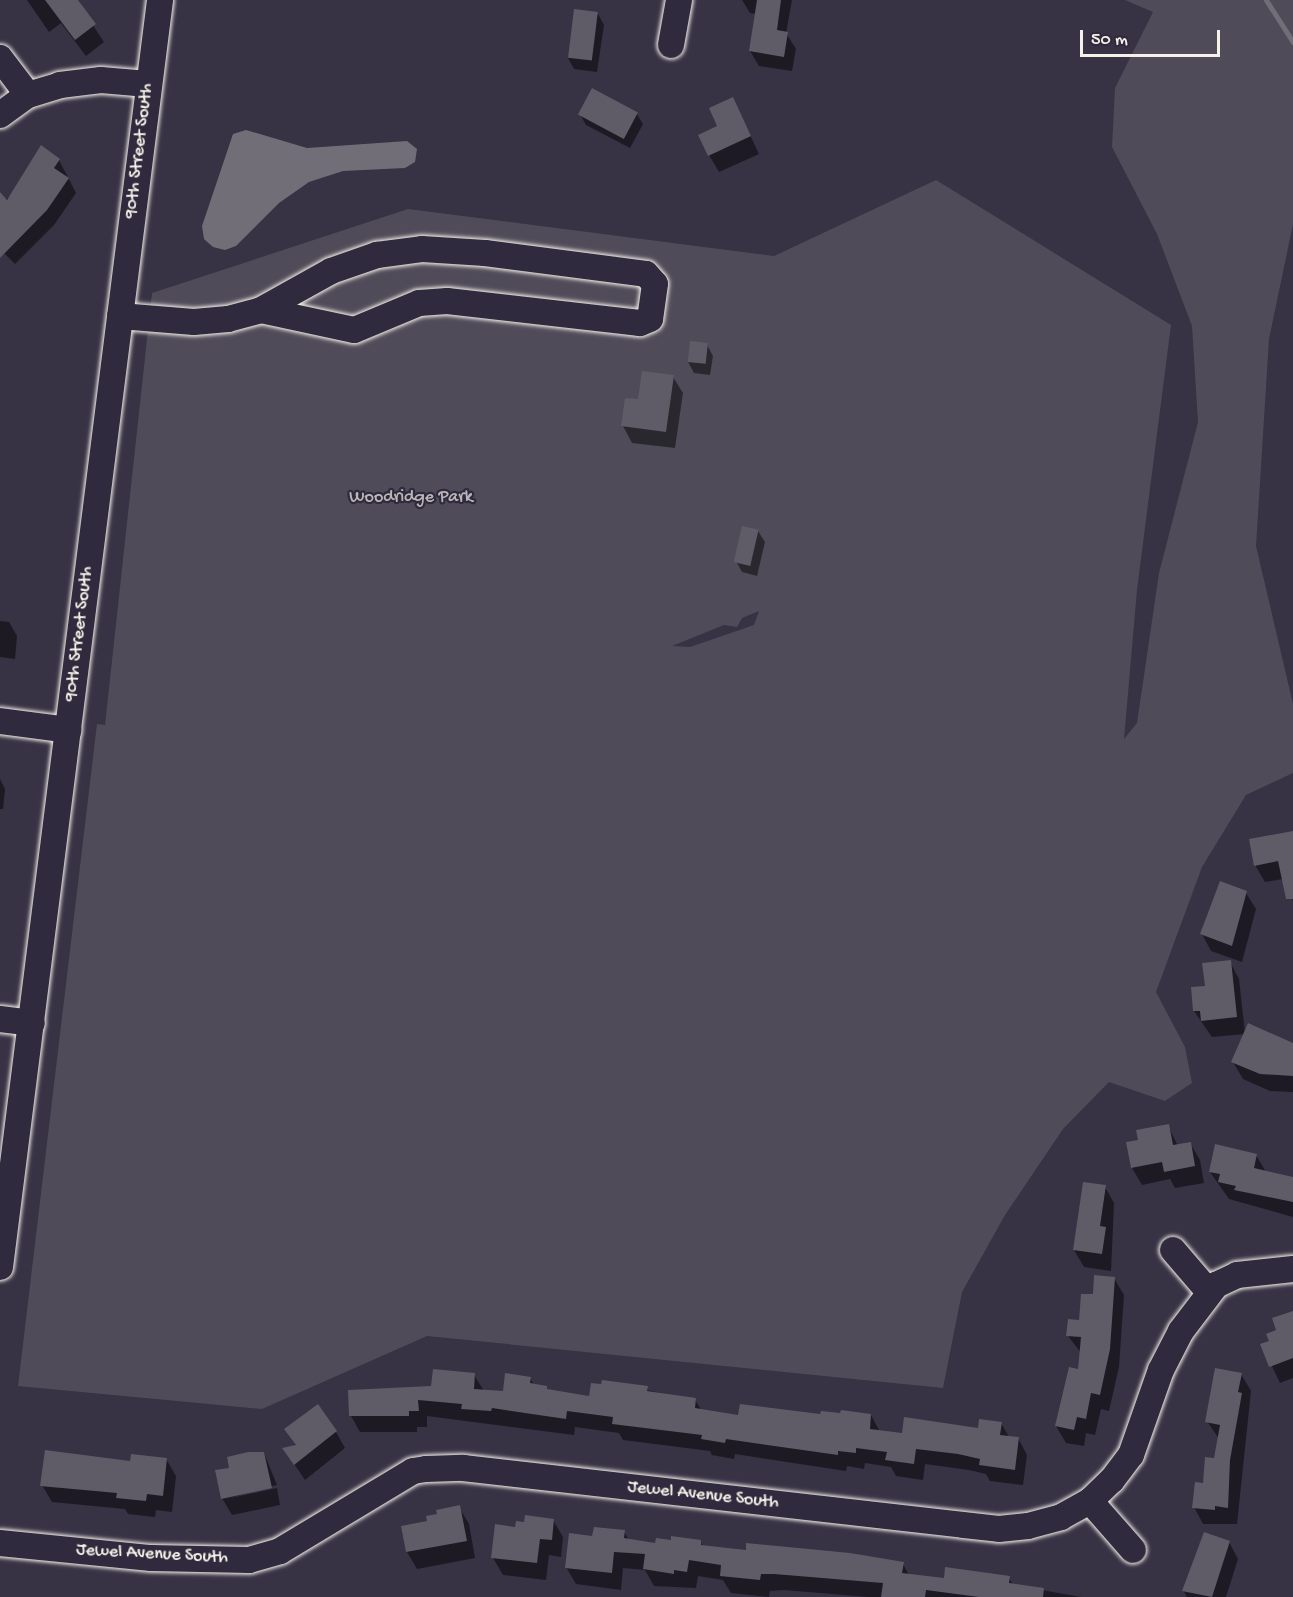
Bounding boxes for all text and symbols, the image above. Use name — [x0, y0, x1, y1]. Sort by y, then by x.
scale bar — [1083, 18, 1222, 56]
text: 50 m — [1091, 30, 1128, 51]
street label: 90th Street South — [121, 82, 159, 220]
park label: Woodridge Park — [349, 487, 473, 509]
street label: 90th Street South — [61, 565, 99, 703]
street label: Jewel Avenue South — [626, 1477, 780, 1515]
street label: Jewel Avenue South — [76, 1540, 228, 1570]

